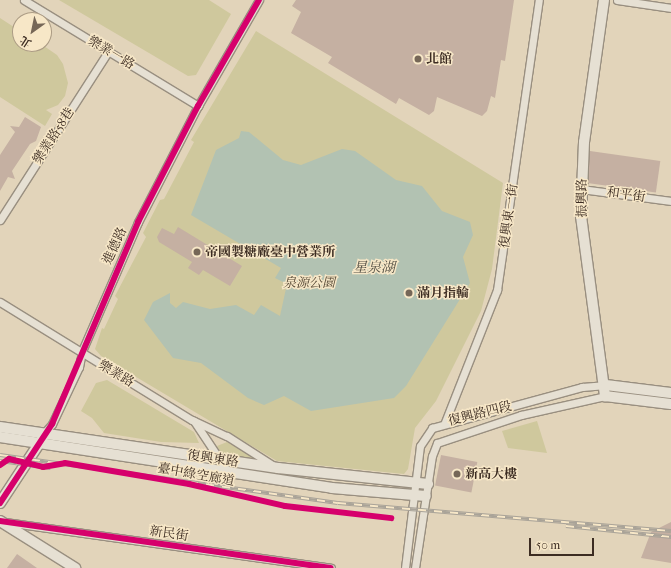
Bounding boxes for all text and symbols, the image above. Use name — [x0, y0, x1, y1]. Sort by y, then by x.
north arrow — [12, 12, 52, 52]
text: 北 — [18, 33, 34, 50]
street label: 樂業一路 — [85, 33, 137, 73]
place label: 北館 — [426, 51, 452, 67]
marker: 北館 — [413, 54, 423, 64]
street label: 樂業路58巷 — [30, 105, 78, 167]
street label: 振興路 — [574, 179, 590, 217]
street label: 復興東一街 — [497, 183, 521, 249]
street label: 和平街 — [606, 185, 646, 205]
street label: 進德路 — [100, 225, 130, 267]
place label: 帝國製糖廠臺中營業所 — [205, 244, 335, 260]
marker: 帝國製糖廠臺中營業所 — [192, 247, 202, 257]
water label: 星泉湖 — [353, 260, 395, 276]
park label: 泉源公園 — [283, 275, 335, 291]
place label: 滿月指輪 — [417, 285, 469, 301]
marker: 滿月指輪 — [404, 288, 414, 298]
street label: 樂業路 — [95, 357, 137, 391]
street label: 復興路四段 — [447, 399, 513, 429]
street label: 復興東路 — [186, 448, 240, 470]
street label: 臺中綠空廊道 — [156, 461, 236, 489]
place label: 新高大樓 — [465, 466, 517, 482]
marker: 新高大樓 — [452, 469, 462, 479]
street label: 新民街 — [149, 524, 189, 544]
scale bar — [531, 530, 596, 556]
text: 50 m — [536, 538, 560, 552]

